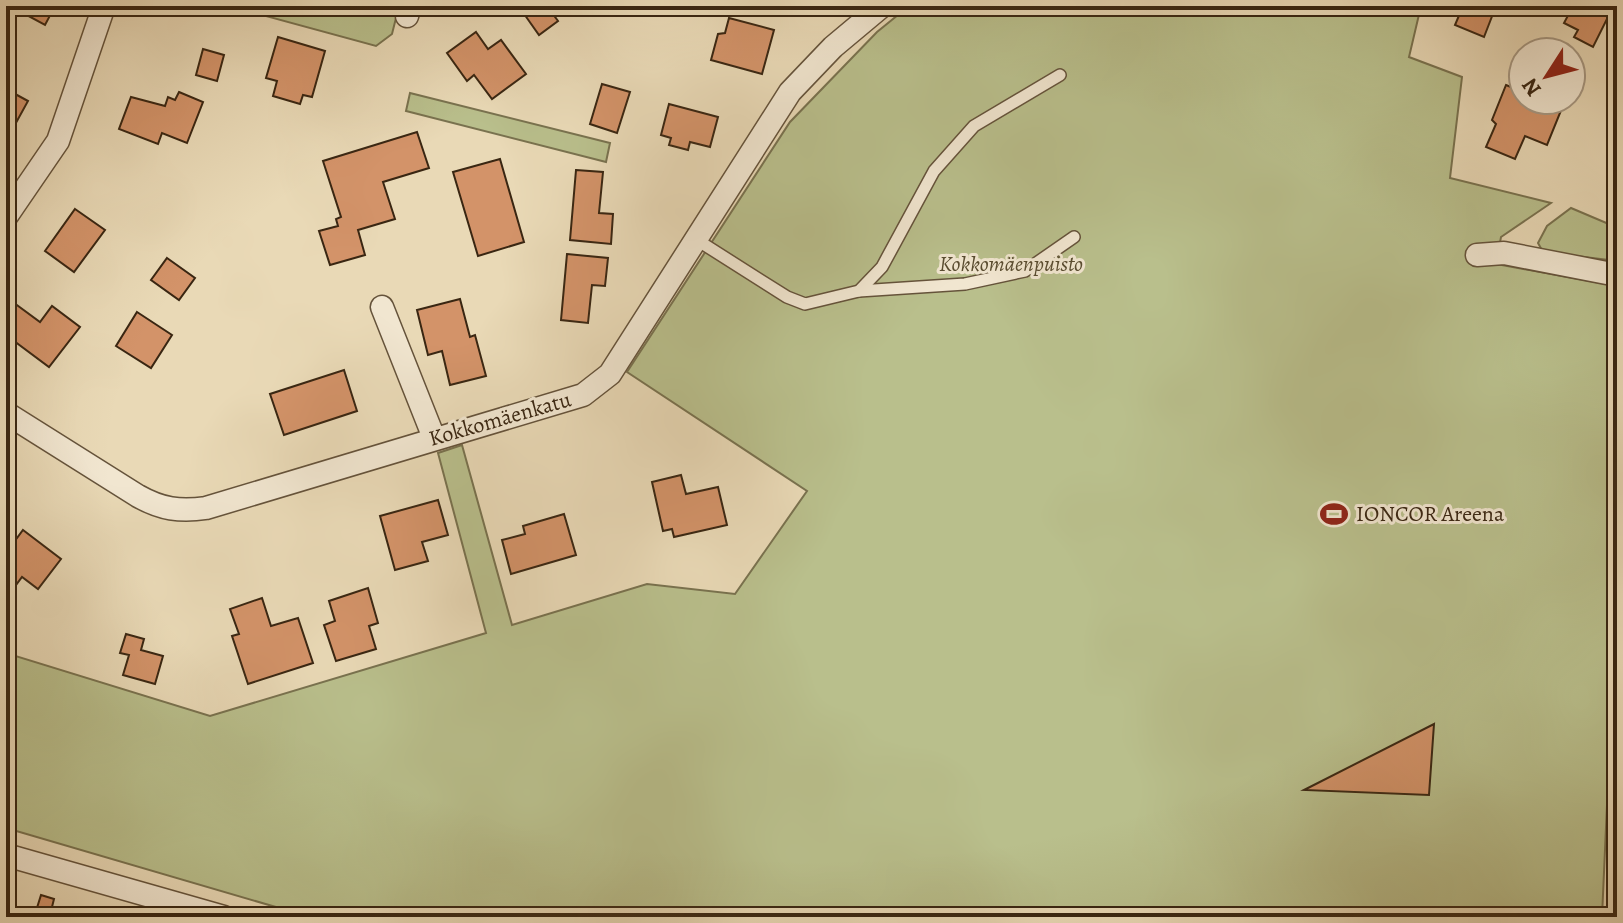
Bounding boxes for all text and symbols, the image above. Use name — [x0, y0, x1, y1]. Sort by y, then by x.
north arrow — [1507, 36, 1587, 116]
text: N — [1515, 72, 1548, 102]
park label: Kokkomäenpuisto — [939, 249, 1083, 279]
street label: Kokkomäenkatu — [425, 384, 575, 454]
sports icon: IONCOR Areena — [1319, 499, 1349, 529]
place label: IONCOR Areena — [1356, 499, 1505, 529]

